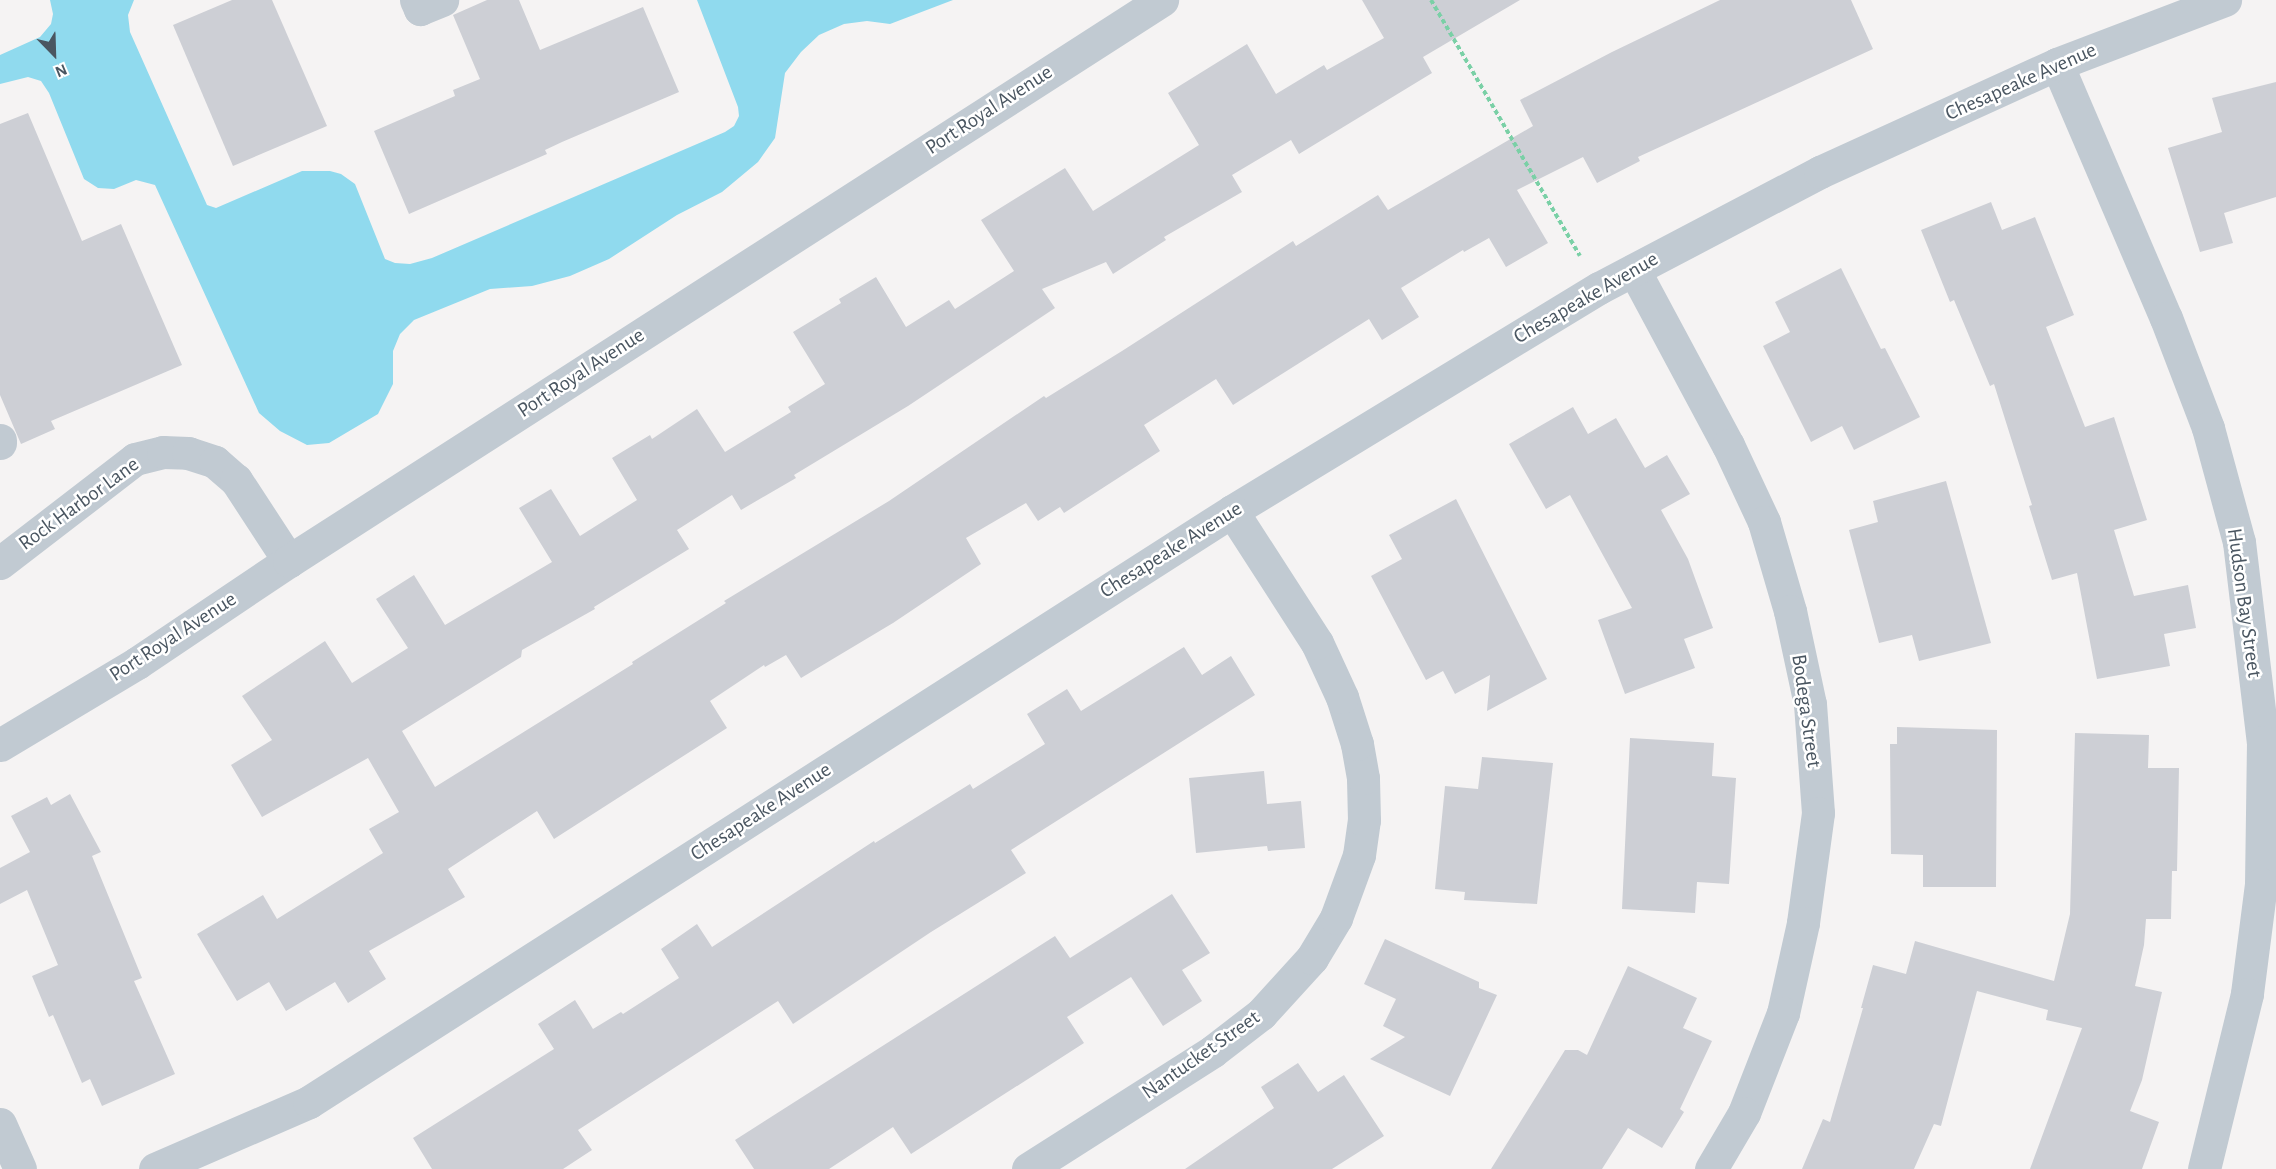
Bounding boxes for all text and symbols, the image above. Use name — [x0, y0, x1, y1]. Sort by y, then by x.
north arrow — [24, 24, 84, 84]
street label: Chesapeake Avenue — [1942, 37, 2100, 127]
street label: Port Royal Avenue — [921, 60, 1057, 160]
text: N — [53, 61, 69, 80]
street label: Chesapeake Avenue — [1509, 246, 1663, 350]
street label: Port Royal Avenue — [513, 323, 649, 423]
street label: Rock Harbor Lane — [14, 452, 144, 556]
street label: Chesapeake Avenue — [1095, 496, 1247, 604]
street label: Hudson Bay Street — [2221, 527, 2267, 679]
street label: Port Royal Avenue — [105, 587, 241, 687]
street label: Bodega Street — [1786, 653, 1826, 769]
street label: Chesapeake Avenue — [686, 757, 836, 867]
street label: Nantucket Street — [1137, 1005, 1265, 1105]

